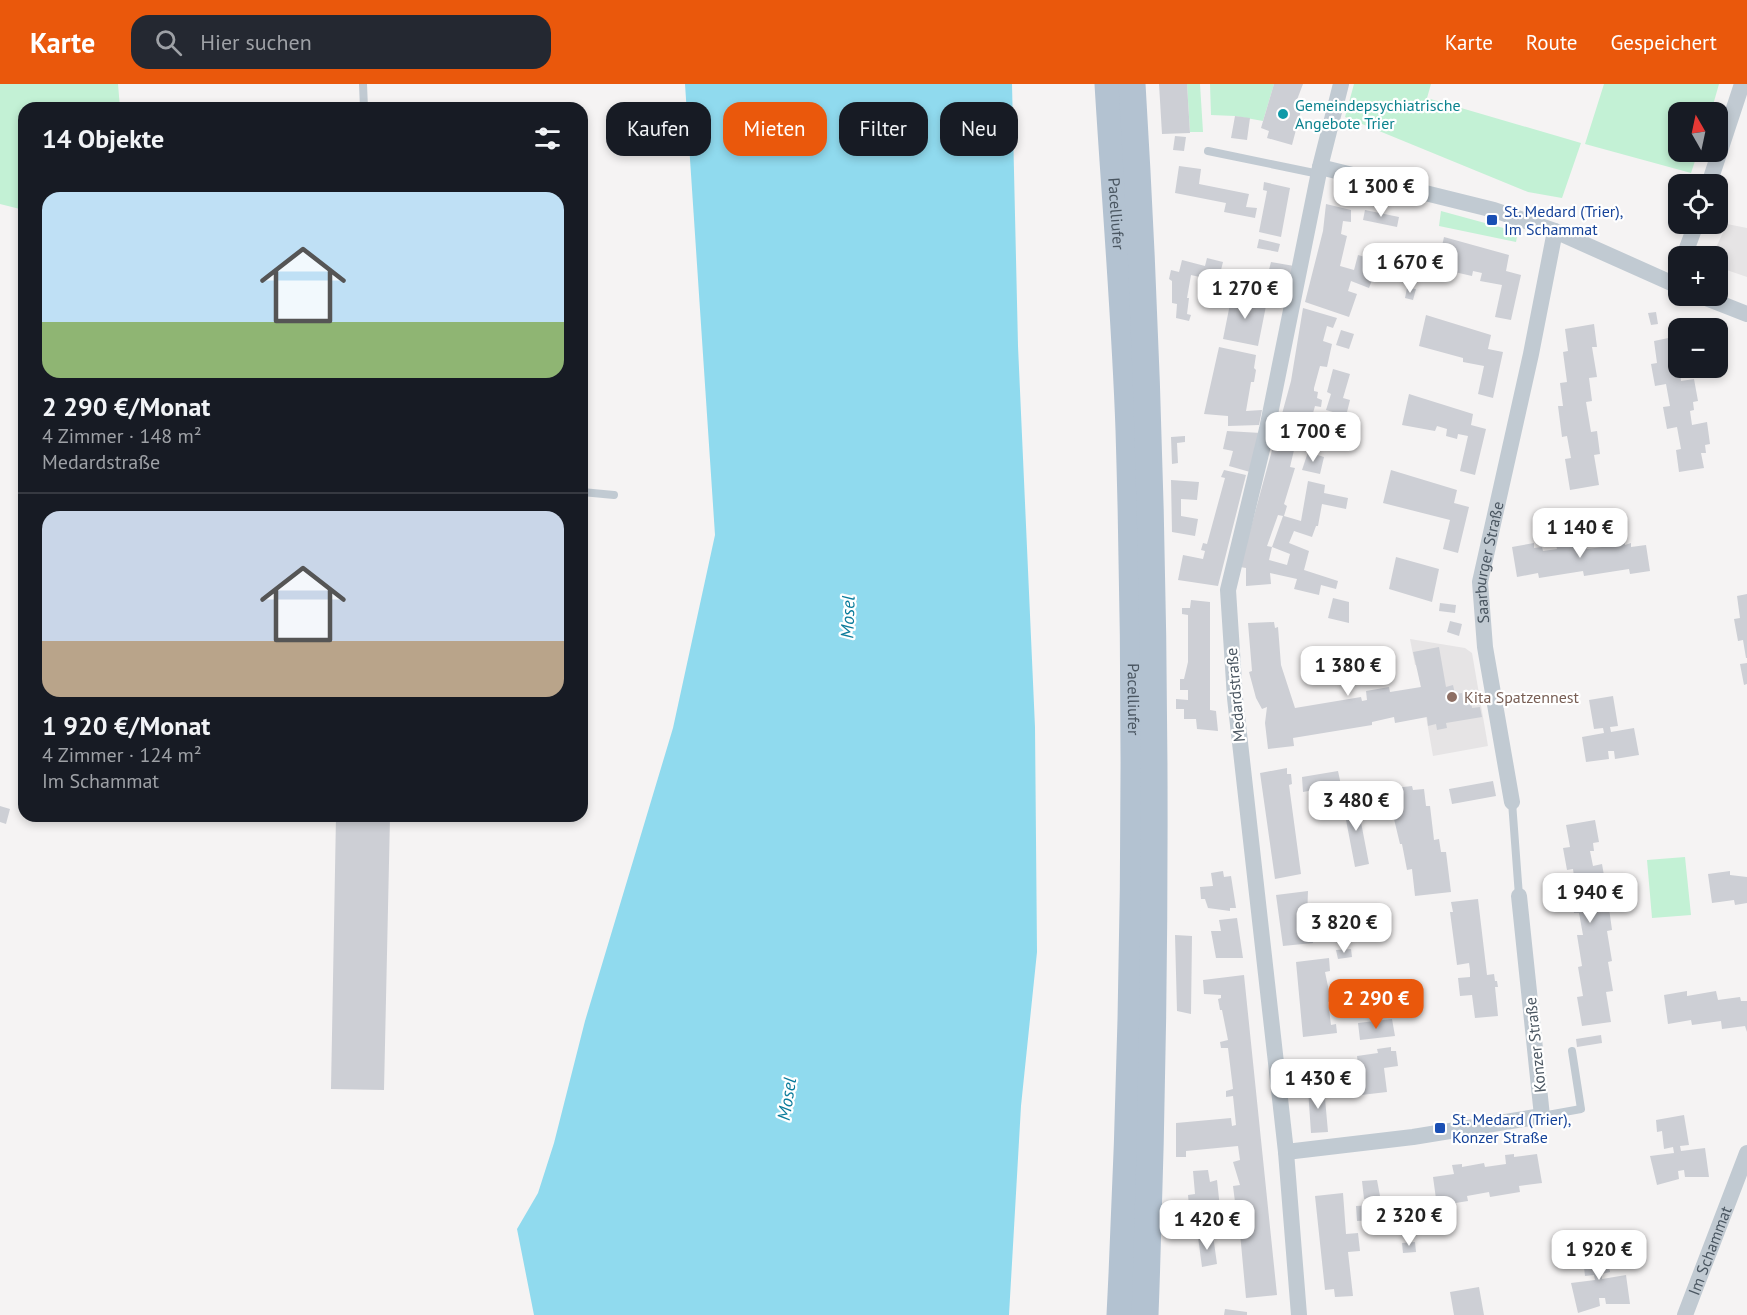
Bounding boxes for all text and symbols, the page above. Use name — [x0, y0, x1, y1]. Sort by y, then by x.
search box — [131, 15, 551, 69]
text: Karte — [30, 24, 95, 61]
icon: search — [152, 26, 185, 59]
text: Hier suchen — [200, 28, 312, 56]
text: Karte — [1445, 29, 1493, 56]
text: Route — [1526, 29, 1577, 56]
text: Gespeichert — [1610, 29, 1717, 56]
place label: Gemeindepsychiatrische Angebote Trier — [1295, 95, 1461, 133]
chip: Kaufen — [606, 102, 711, 156]
chip: Mieten — [723, 102, 827, 156]
chip: Filter — [839, 102, 928, 156]
chip: Neu — [940, 102, 1018, 156]
north arrow — [1668, 102, 1728, 162]
map controls — [1668, 102, 1728, 378]
marker: Gemeindepsychiatrische Angebote Trier — [1276, 107, 1290, 121]
text: 14 Objekte — [42, 122, 164, 155]
icon: filters — [531, 122, 564, 155]
pin: 1 300 € — [1326, 167, 1436, 218]
text: 1 300 € — [1348, 173, 1414, 199]
button: locate — [1668, 174, 1728, 234]
street label: Pacelliufer — [1104, 177, 1129, 251]
place label: St. Medard (Trier), Im Schammat — [1504, 201, 1623, 239]
marker: St. Medard (Trier), Im Schammat — [1485, 213, 1499, 227]
icon: home — [249, 231, 357, 339]
pin: 1 670 € — [1355, 243, 1465, 294]
button: + — [1668, 246, 1728, 306]
text: 1 670 € — [1377, 249, 1443, 275]
pin: 1 270 € — [1190, 269, 1300, 320]
text: 1 270 € — [1212, 275, 1278, 301]
button: − — [1668, 318, 1728, 378]
text: 2 290 €/Monat — [42, 390, 210, 423]
pin: 1 700 € — [1258, 412, 1368, 463]
text: 1 700 € — [1280, 418, 1346, 444]
text: 4 Zimmer · 148 m² — [42, 423, 202, 449]
text: Medardstraße — [42, 449, 160, 475]
street label: Saarburger Straße — [1470, 499, 1508, 624]
pin: 1 140 € — [1525, 508, 1635, 559]
text: 1 140 € — [1547, 514, 1613, 540]
icon: home — [249, 550, 357, 658]
water label: Mosel — [835, 595, 860, 639]
pin: 1 380 € — [1293, 646, 1403, 697]
street label: Medardstraße — [1221, 647, 1249, 743]
text: 1 380 € — [1315, 652, 1381, 678]
street label: Pacelliufer — [1124, 663, 1144, 736]
place label: Kita Spatzennest — [1464, 687, 1580, 707]
marker: Kita Spatzennest — [1445, 690, 1459, 704]
text: 1 920 €/Monat — [42, 709, 210, 742]
text: 4 Zimmer · 124 m² — [42, 742, 202, 768]
text: Im Schammat — [42, 768, 159, 794]
pin: 3 480 € — [1301, 781, 1411, 832]
text: 3 480 € — [1323, 787, 1389, 813]
pin: 1 940 € — [1535, 873, 1645, 924]
text: 1 940 € — [1557, 879, 1623, 905]
pin: 3 820 € — [1289, 903, 1399, 954]
text: 3 820 € — [1311, 909, 1377, 935]
pin: 2 290 € — [1321, 979, 1431, 1030]
text: 2 290 € — [1343, 985, 1409, 1011]
street label: Konzer Straße — [1520, 996, 1550, 1094]
pin: 1 430 € — [1263, 1059, 1373, 1110]
text: 1 430 € — [1285, 1065, 1351, 1091]
water label: Mosel — [772, 1076, 801, 1122]
place label: St. Medard (Trier), Konzer Straße — [1452, 1109, 1571, 1147]
marker: St. Medard (Trier), Konzer Straße — [1433, 1121, 1447, 1135]
pin: 2 320 € — [1354, 1196, 1464, 1247]
pin: 1 420 € — [1152, 1200, 1262, 1251]
text: 2 320 € — [1376, 1202, 1442, 1228]
street label: Im Schammat — [1684, 1203, 1736, 1298]
text: 1 420 € — [1174, 1206, 1240, 1232]
pin: 1 920 € — [1544, 1230, 1654, 1281]
text: 1 920 € — [1566, 1236, 1632, 1262]

